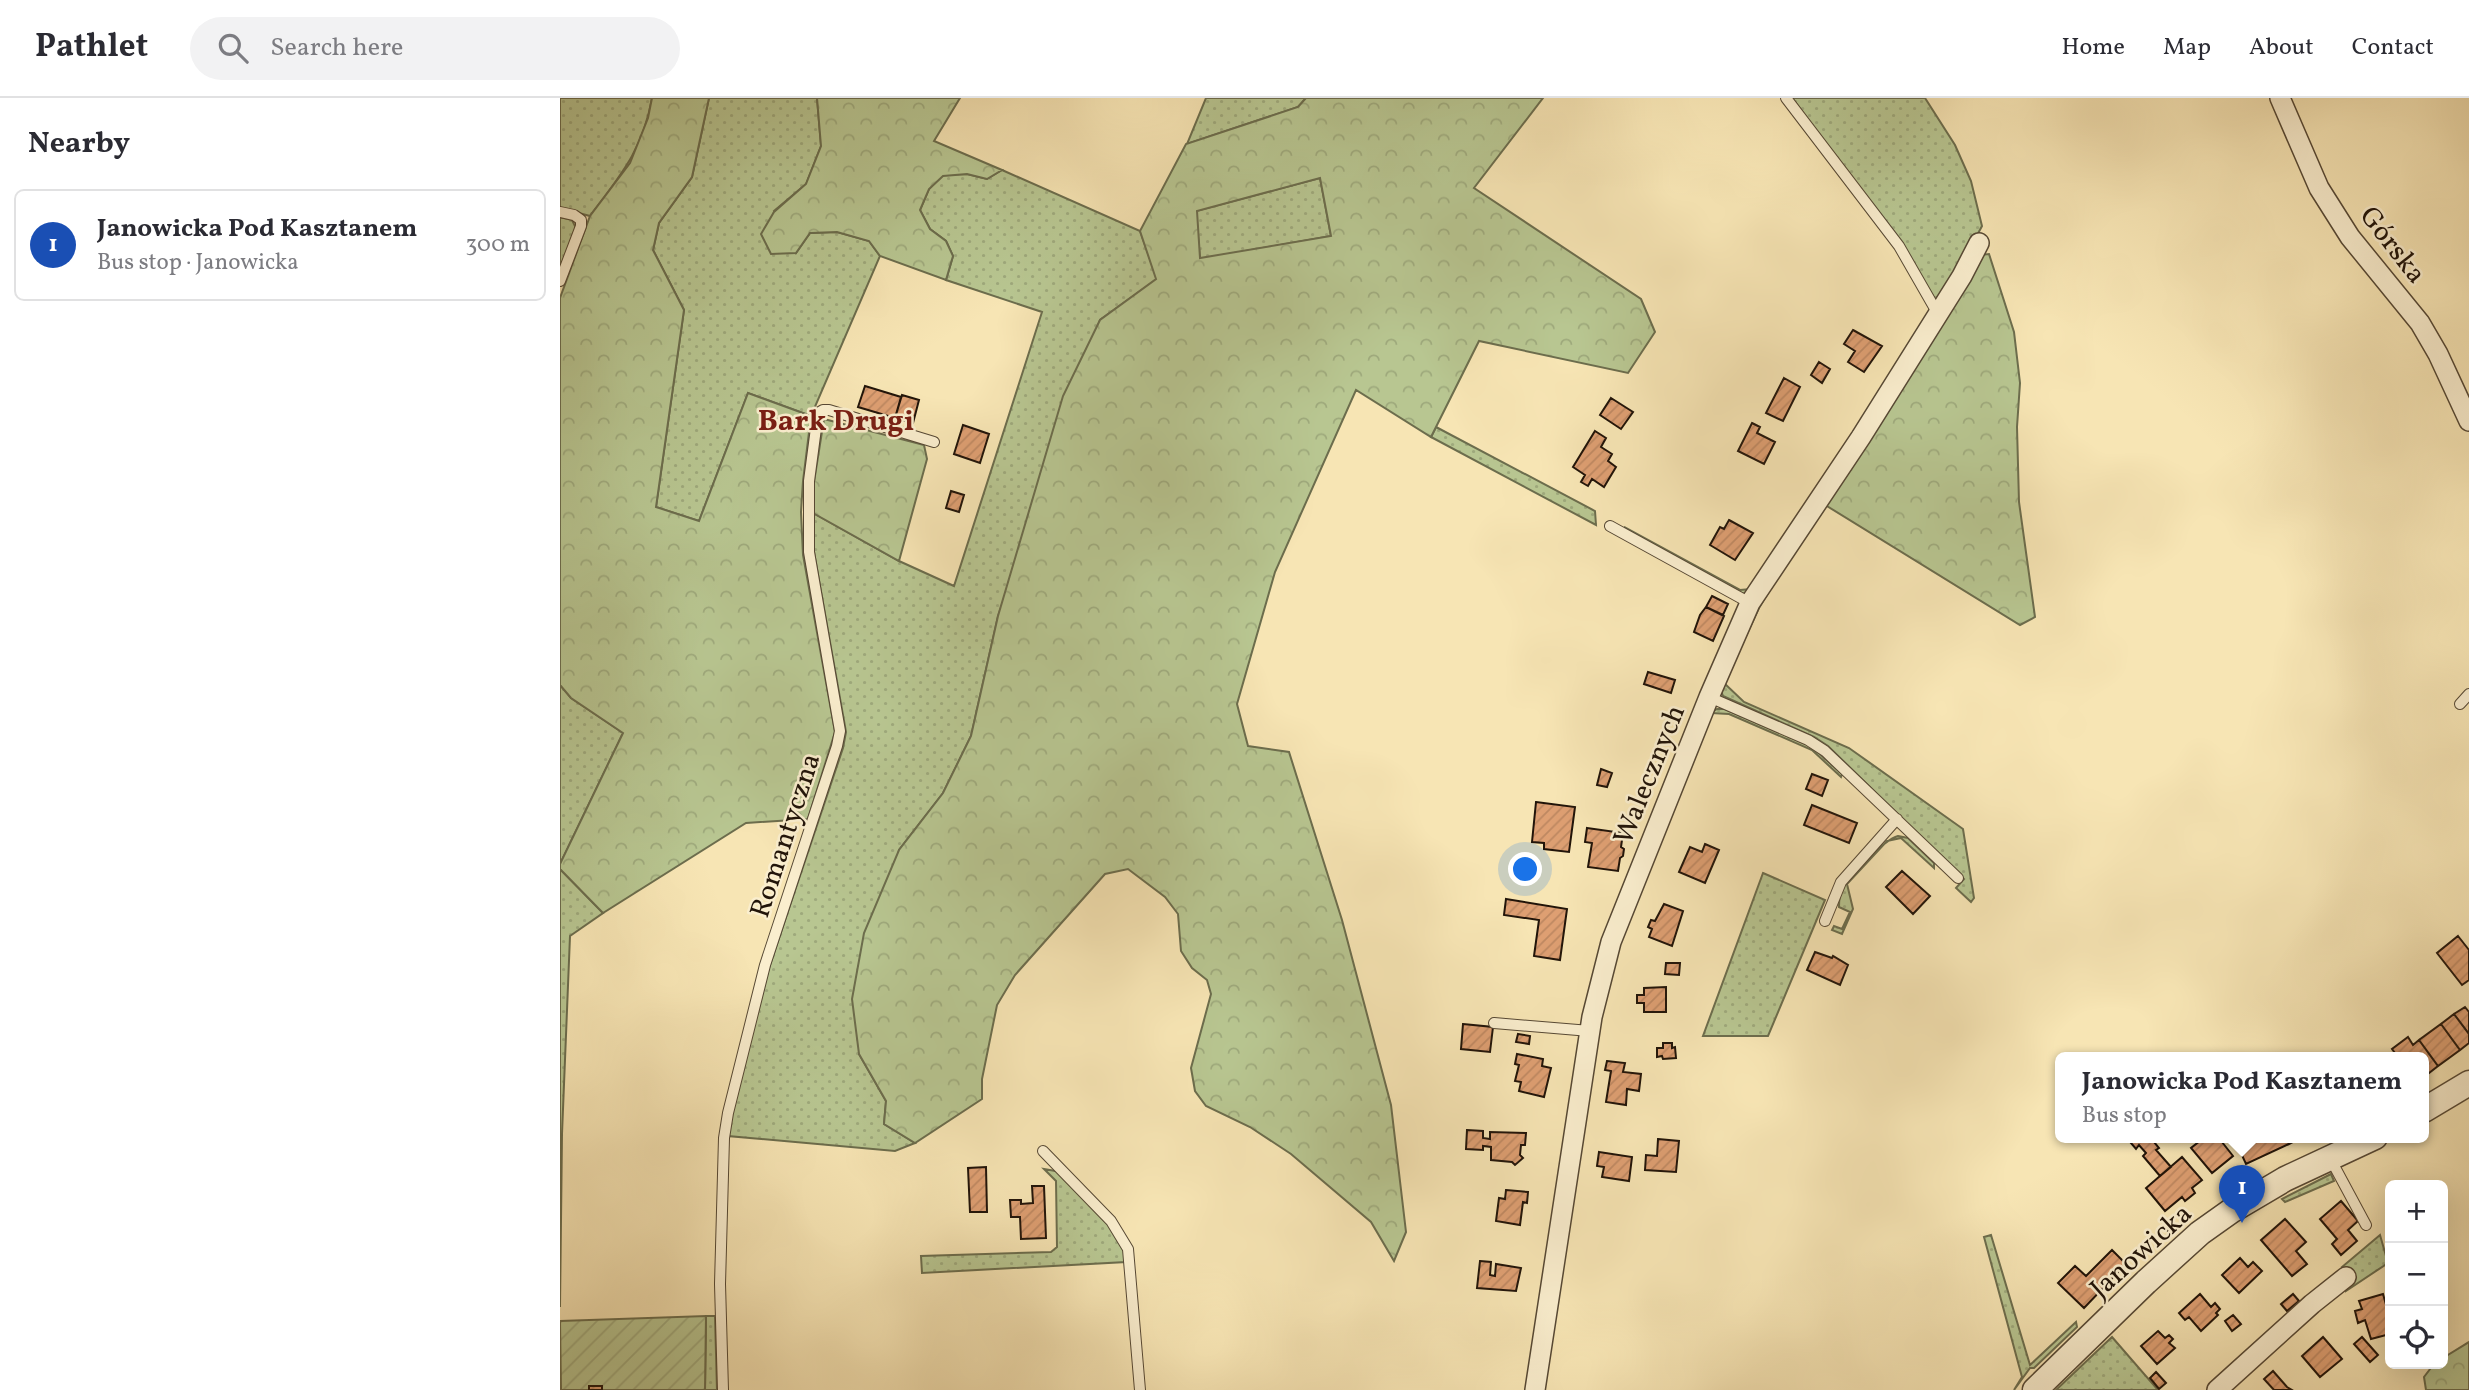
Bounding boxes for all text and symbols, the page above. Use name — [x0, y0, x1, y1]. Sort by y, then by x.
search box — [190, 17, 680, 80]
text: Pathlet — [35, 25, 148, 71]
icon: search — [214, 29, 252, 67]
text: Search here — [270, 30, 403, 66]
text: Home — [2061, 31, 2125, 65]
text: Map — [2163, 31, 2211, 65]
text: About — [2249, 31, 2314, 65]
text: Contact — [2352, 31, 2434, 65]
text: Nearby — [28, 123, 130, 165]
street label: Górska — [2349, 199, 2435, 292]
text: Janowicka Pod Kasztanem — [97, 211, 417, 247]
text: 1 — [48, 229, 58, 261]
text: 300 m — [466, 229, 530, 261]
text: Bus stop · Janowicka — [97, 247, 299, 279]
district label: Bark Drugi — [758, 401, 914, 443]
street label: Walecznych — [1605, 699, 1696, 850]
street label: Romantyczna — [741, 749, 831, 923]
your location — [1508, 852, 1542, 886]
popup — [2055, 1052, 2429, 1143]
text: Janowicka Pod Kasztanem — [2082, 1064, 2402, 1100]
text: Bus stop — [2082, 1100, 2167, 1132]
pin: 1 — [2219, 1165, 2265, 1223]
map controls — [2385, 1180, 2448, 1369]
button: + — [2385, 1180, 2448, 1243]
street label: Janowicka — [2082, 1195, 2201, 1308]
button: − — [2385, 1243, 2448, 1306]
button: locate — [2385, 1306, 2448, 1369]

